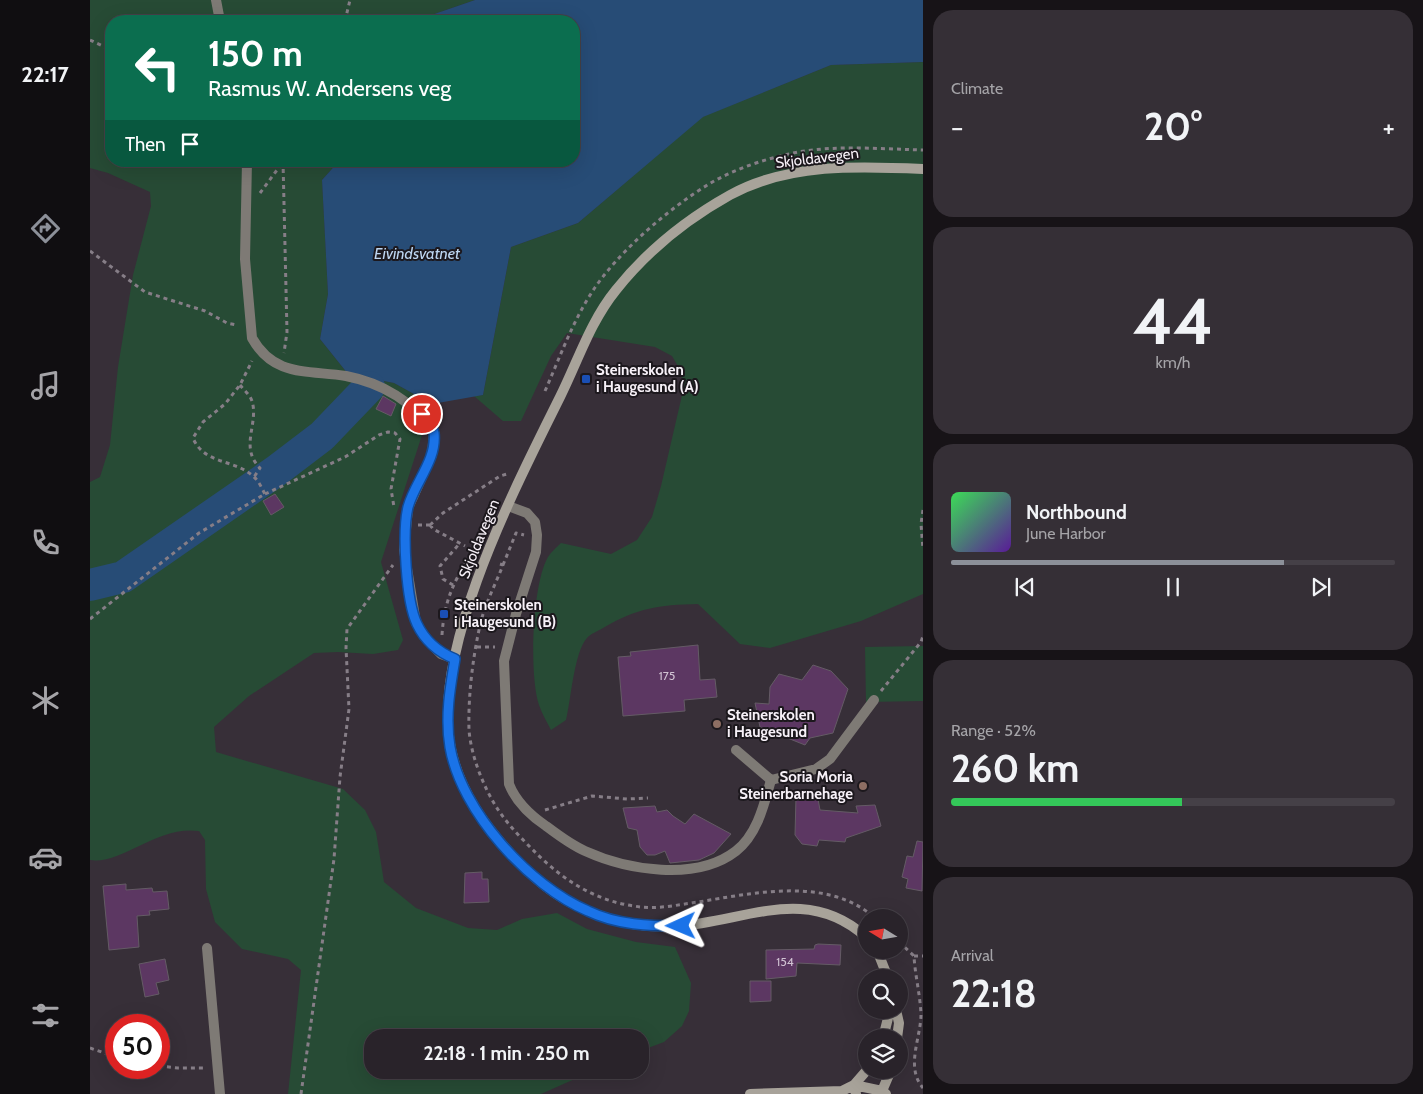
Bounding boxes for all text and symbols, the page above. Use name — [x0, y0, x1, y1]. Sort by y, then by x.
text: 150 m — [208, 32, 303, 75]
icon: left — [125, 35, 190, 100]
text: 22:17 — [21, 61, 69, 88]
text: Rasmus W. Andersens veg — [208, 75, 451, 102]
text: Climate — [951, 79, 1003, 98]
text: 20° — [1144, 103, 1202, 150]
text: − — [951, 110, 963, 144]
text: + — [1383, 110, 1395, 144]
icon: arrive — [176, 130, 204, 158]
text: Then — [125, 133, 166, 156]
street label: Skjoldavegen — [774, 144, 860, 172]
icon: directions — [28, 211, 63, 246]
water label: Eivindsvatnet — [374, 244, 461, 263]
text: 44 — [1133, 281, 1213, 360]
text: km/h — [1155, 353, 1191, 372]
place label: Steinerskolen i Haugesund (A) — [596, 361, 699, 396]
icon: music — [28, 368, 63, 403]
marker: Steinerskolen i Haugesund (A) — [580, 373, 592, 385]
pin — [401, 393, 443, 435]
icon: arrive — [408, 400, 436, 428]
street label: Skjoldavegen — [455, 497, 503, 581]
text: Northbound — [1026, 501, 1127, 524]
text: June Harbor — [1026, 524, 1106, 543]
icon: phone — [28, 525, 63, 560]
icon: previous — [1011, 573, 1039, 601]
icon: pause — [1159, 573, 1187, 601]
icon: next — [1307, 573, 1335, 601]
place label: Steinerskolen i Haugesund (B) — [454, 596, 556, 631]
marker: Steinerskolen i Haugesund (B) — [438, 608, 450, 620]
house number: 175 — [659, 668, 675, 683]
icon: climate — [28, 683, 63, 718]
place label: Steinerskolen i Haugesund — [727, 706, 815, 741]
marker: Steinerskolen i Haugesund — [711, 718, 723, 730]
text: Range · 52% — [951, 721, 1036, 740]
text: 260 km — [951, 745, 1079, 792]
place label: Soria Moria Steinerbarnehage — [739, 768, 854, 803]
marker: Soria Moria Steinerbarnehage — [857, 780, 869, 792]
icon: car — [28, 840, 63, 875]
position arrow — [654, 899, 706, 951]
north arrow — [858, 909, 908, 959]
map controls — [858, 909, 908, 1079]
text: Arrival — [951, 946, 994, 965]
house number: 154 — [776, 954, 794, 969]
button: search — [858, 969, 908, 1019]
text: 22:18 — [951, 970, 1037, 1017]
icon: filters — [28, 998, 63, 1033]
speed limit sign: 50 — [105, 1014, 170, 1079]
button: layers — [858, 1029, 908, 1079]
text: 22:18 · 1 min · 250 m — [423, 1042, 590, 1065]

